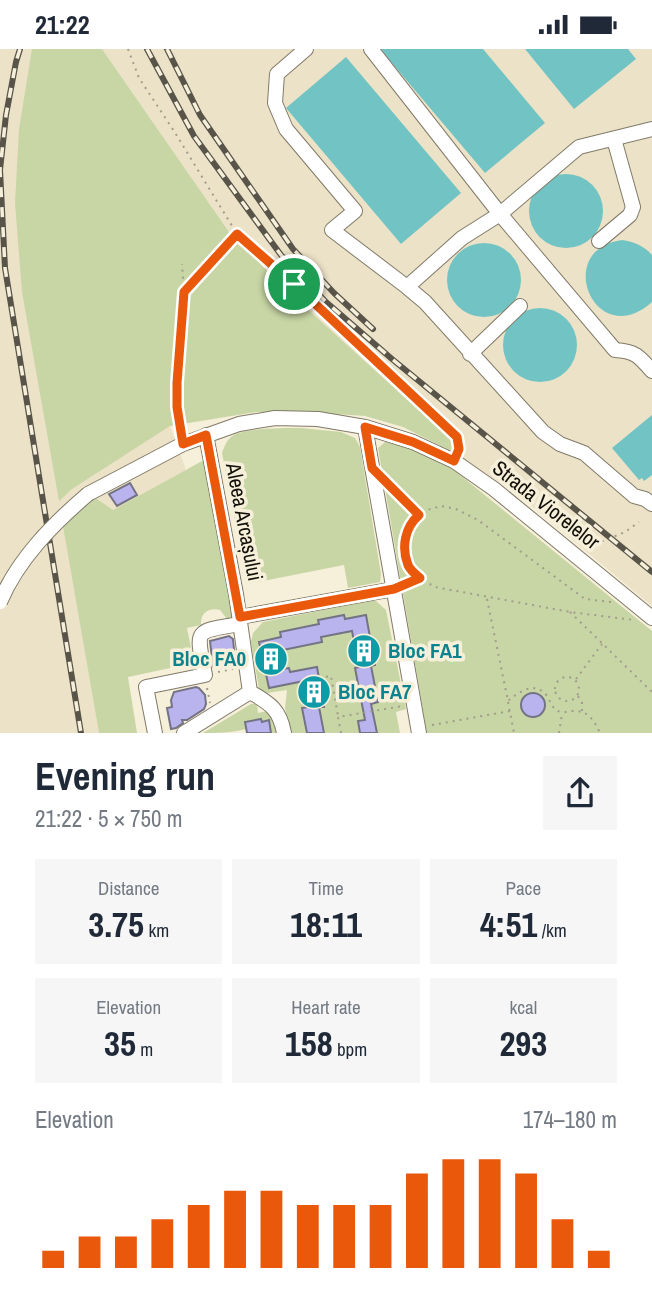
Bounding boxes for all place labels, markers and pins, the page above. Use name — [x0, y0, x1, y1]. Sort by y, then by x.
pin — [264, 254, 324, 314]
building icon: Bloc FA1 — [345, 632, 383, 670]
place label: Bloc FA1 — [388, 636, 462, 665]
building icon: Bloc FA0 — [252, 640, 290, 678]
place label: Bloc FA0 — [172, 644, 246, 673]
building icon: Bloc FA7 — [295, 673, 333, 711]
place label: Bloc FA7 — [338, 677, 412, 706]

